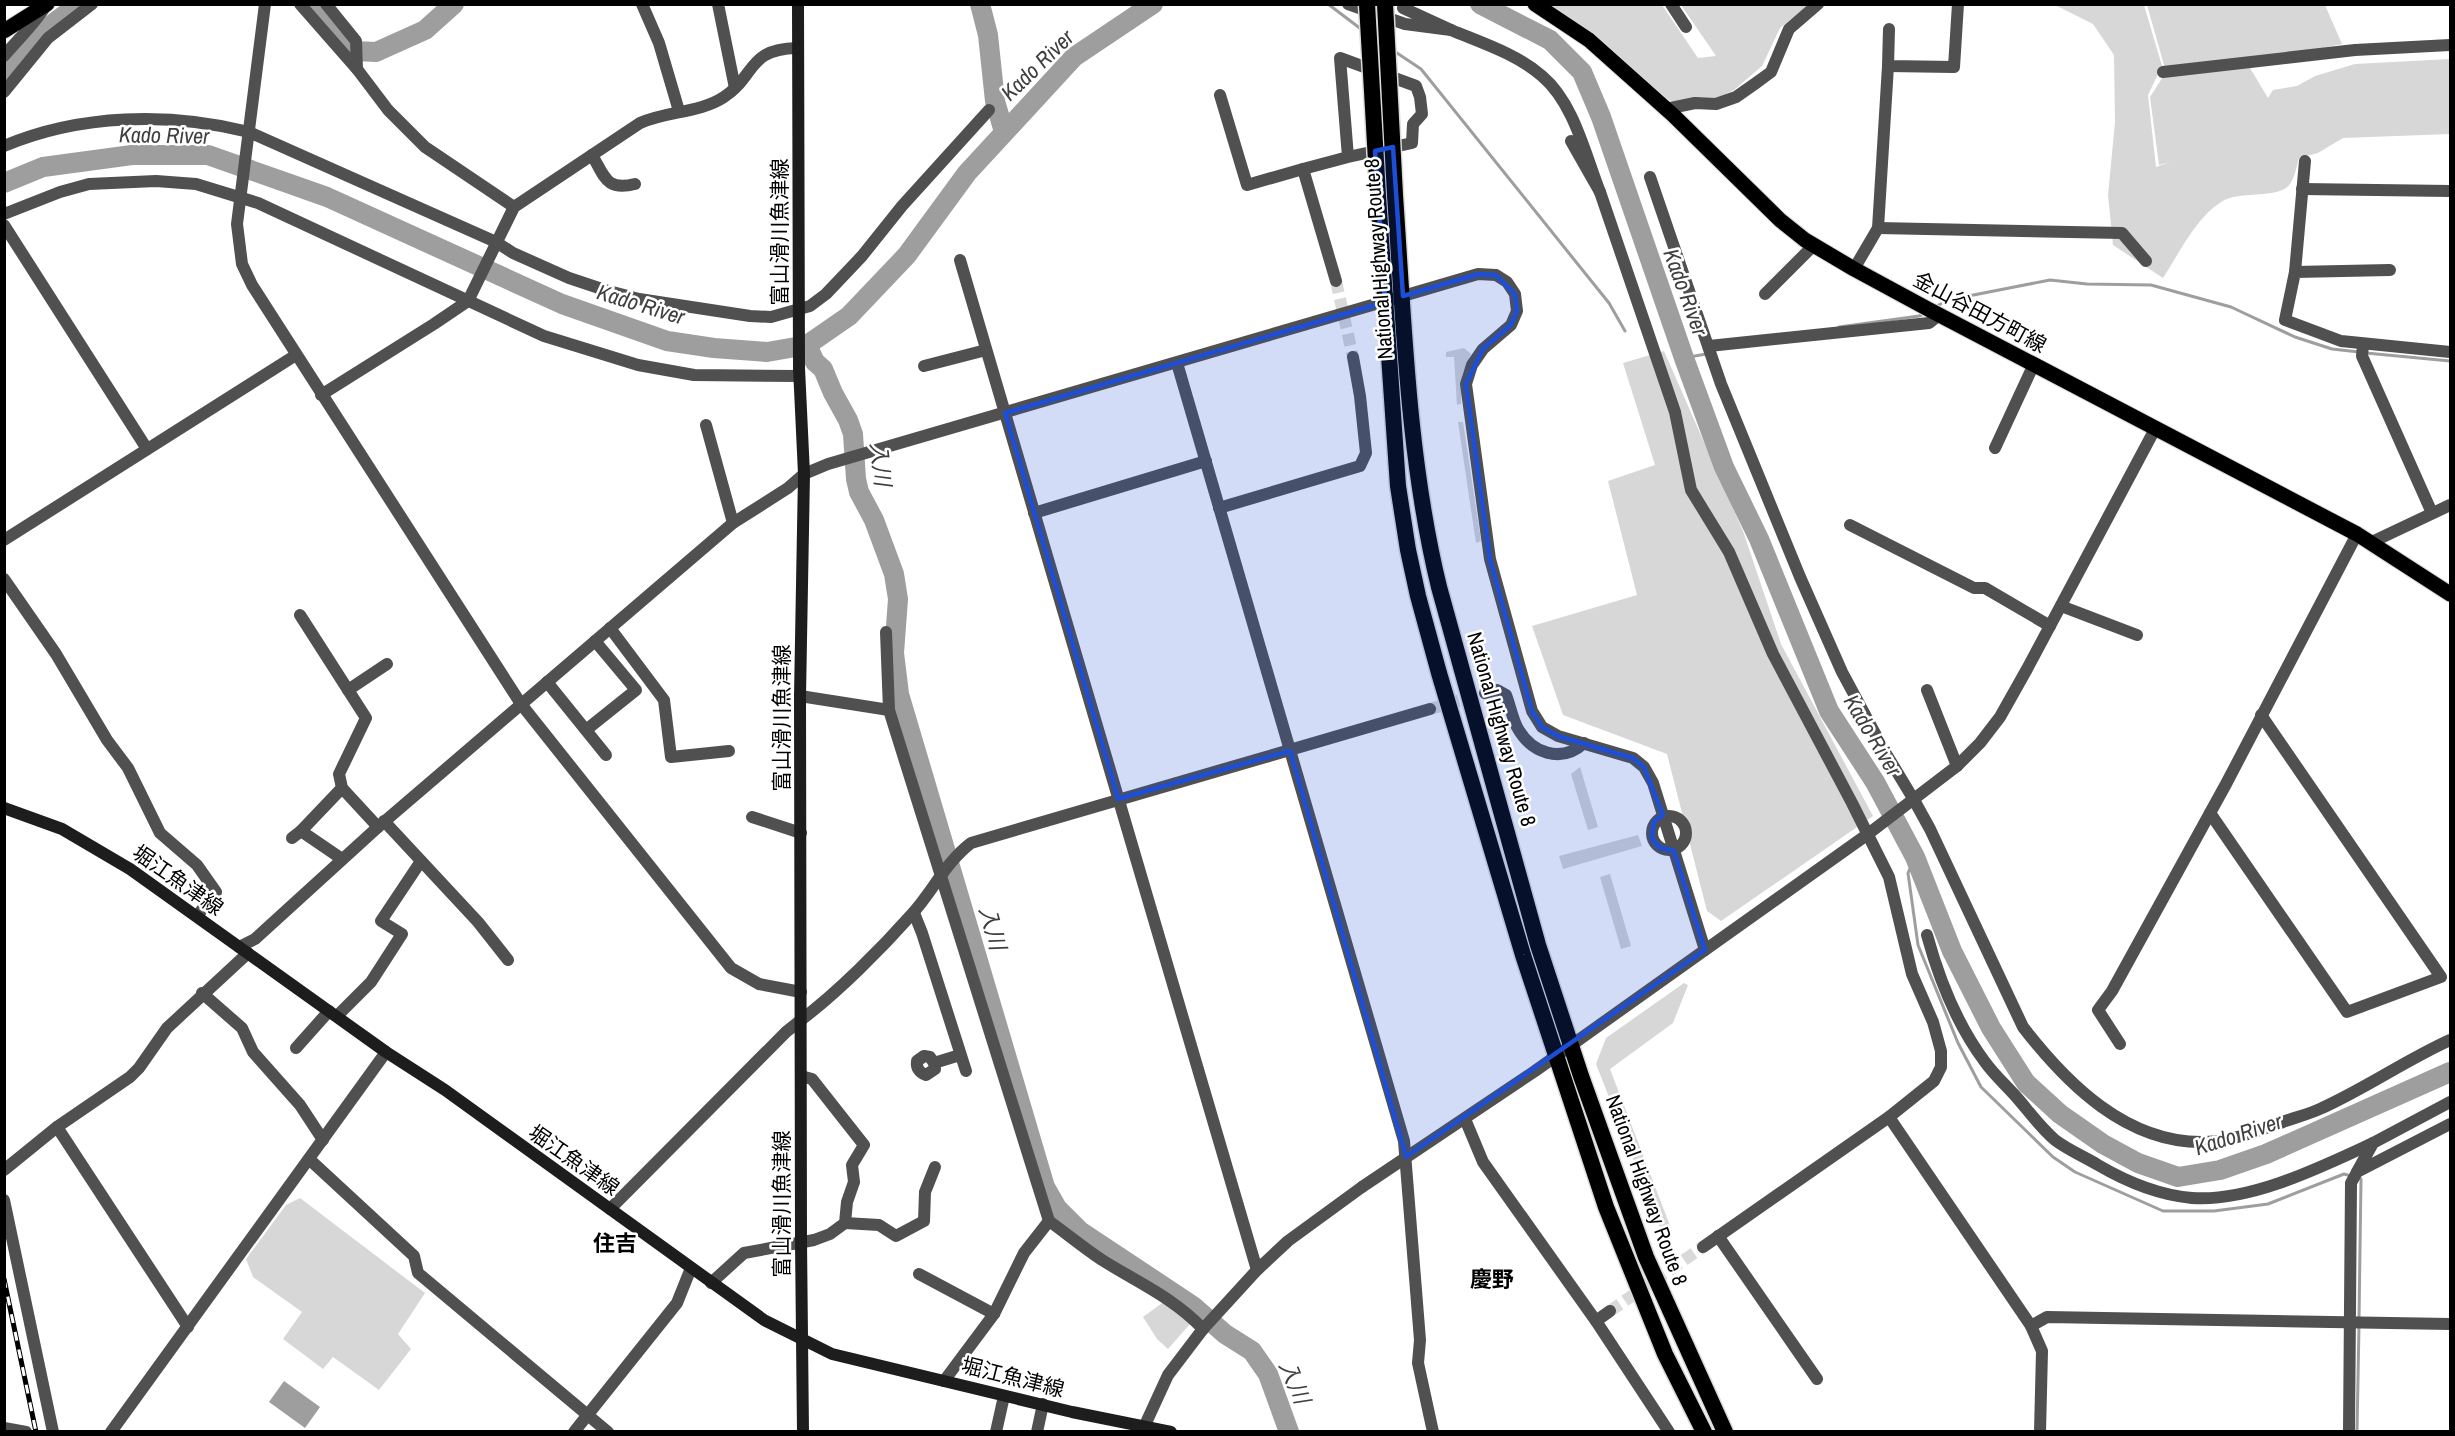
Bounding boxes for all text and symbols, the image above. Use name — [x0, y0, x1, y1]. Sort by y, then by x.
water label: Kado River — [994, 22, 1081, 107]
water label: Kado River — [119, 119, 210, 151]
street label: National Highway Route 8 — [1357, 158, 1399, 360]
street label: 富山滑川魚津線 — [765, 159, 794, 306]
water label: Kado River — [1656, 244, 1716, 340]
street label: 金山谷田方町線 — [1908, 265, 2052, 359]
water label: Kado River — [593, 276, 689, 332]
water label: 入川 — [863, 440, 899, 490]
street label: National Highway Route 8 — [1460, 628, 1544, 830]
street label: 富山滑川魚津線 — [767, 645, 796, 792]
water label: Kado River — [1837, 689, 1910, 782]
street label: 堀江魚津線 — [127, 838, 229, 922]
water label: 入川 — [973, 903, 1014, 955]
street label: National Highway Route 8 — [1599, 1091, 1695, 1289]
water label: Kado River — [2190, 1105, 2286, 1162]
street label: 堀江魚津線 — [523, 1118, 625, 1202]
street label: 富山滑川魚津線 — [767, 1131, 796, 1278]
district label: 住吉 — [593, 1228, 637, 1258]
district label: 慶野 — [1470, 1264, 1514, 1294]
street label: 堀江魚津線 — [959, 1350, 1067, 1404]
water label: 入川 — [1273, 1356, 1318, 1410]

